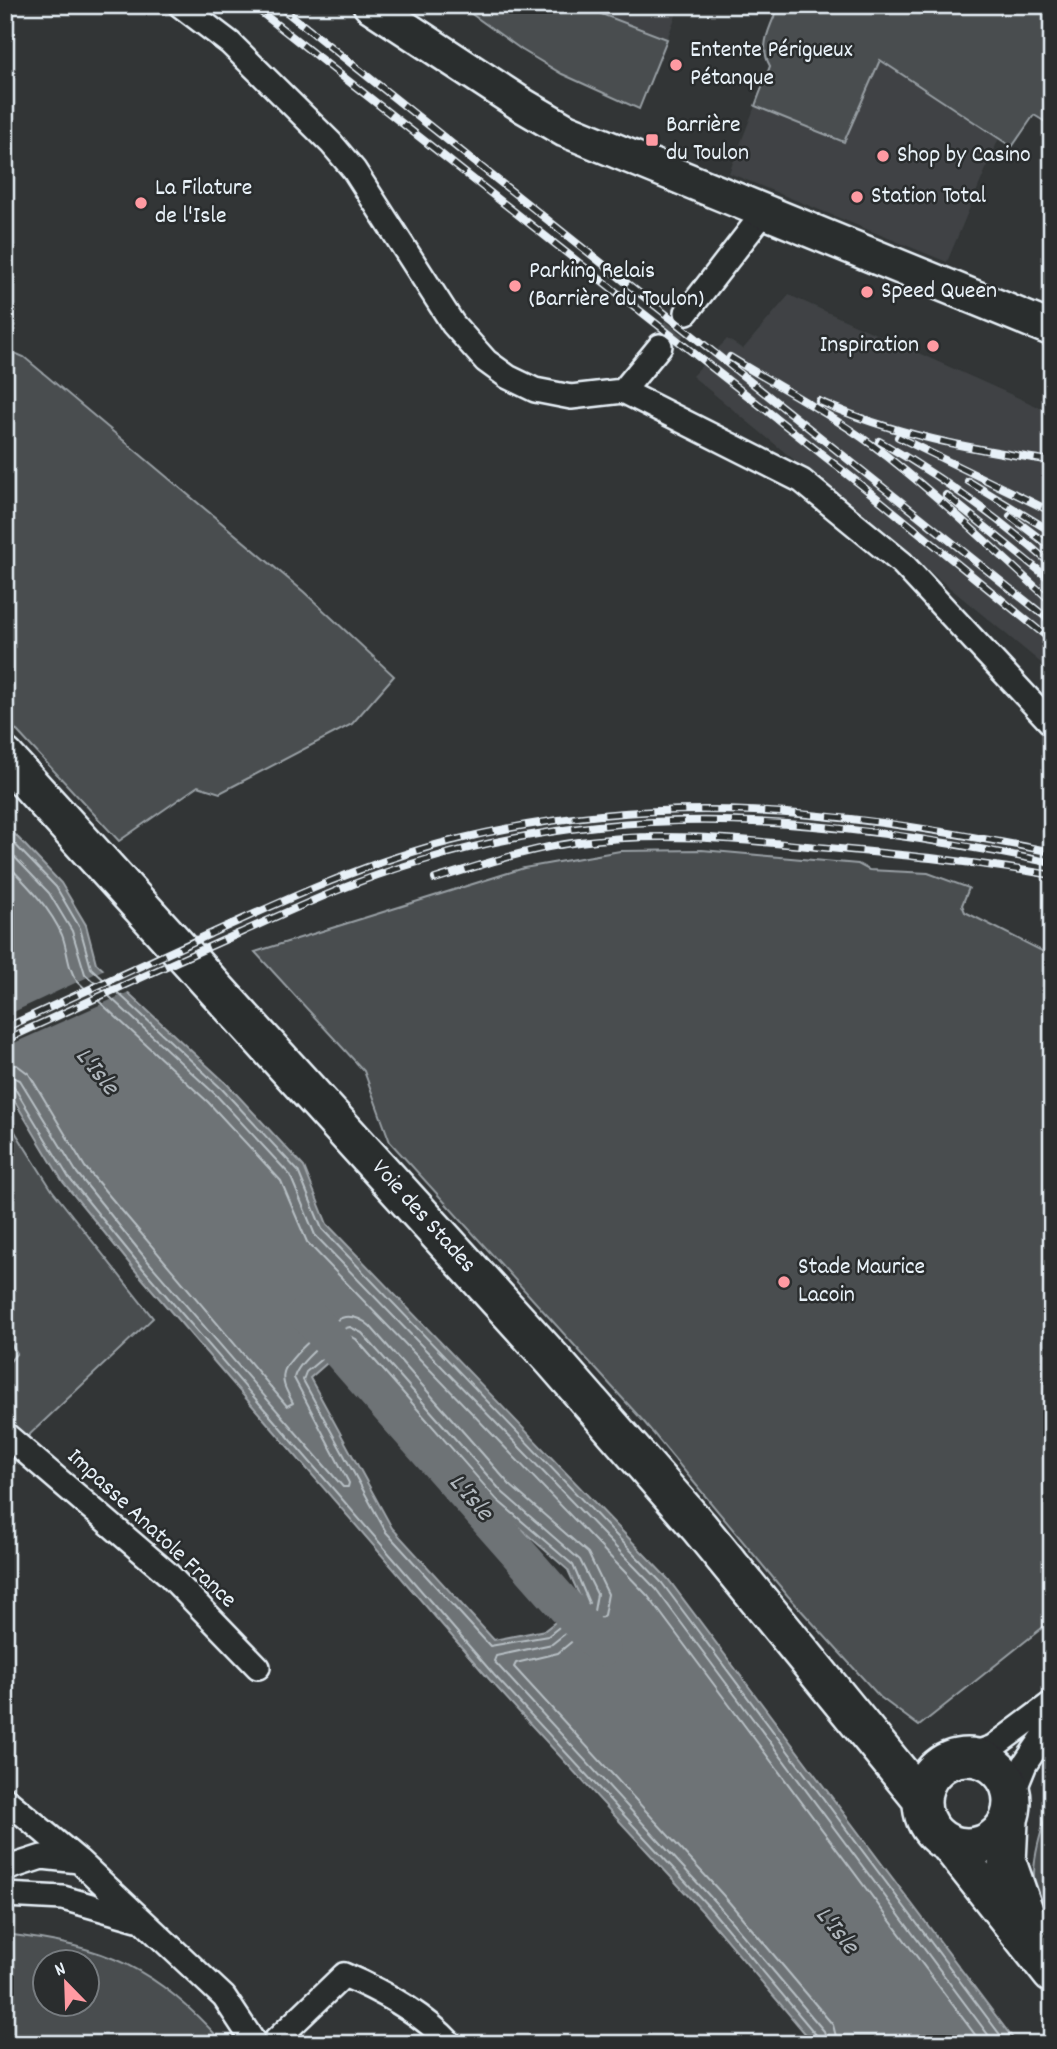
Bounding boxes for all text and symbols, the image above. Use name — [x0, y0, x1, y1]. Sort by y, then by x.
place label: Entente Périgueux Pétanque — [690, 34, 853, 96]
marker: Entente Périgueux Pétanque — [668, 57, 684, 73]
place label: Barrière du Toulon — [666, 109, 749, 171]
marker: Barrière du Toulon — [644, 132, 660, 148]
place label: Shop by Casino — [897, 139, 1031, 173]
marker: Shop by Casino — [875, 148, 891, 164]
place label: La Filature de l'Isle — [155, 172, 252, 234]
place label: Station Total — [871, 180, 986, 214]
marker: Station Total — [849, 189, 865, 205]
marker: La Filature de l'Isle — [133, 195, 149, 211]
place label: Parking Relais (Barrière du Toulon) — [529, 255, 704, 317]
place label: Speed Queen — [881, 275, 997, 309]
marker: Parking Relais (Barrière du Toulon) — [507, 278, 523, 294]
marker: Speed Queen — [859, 284, 875, 300]
place label: Inspiration — [820, 329, 919, 363]
marker: Inspiration — [925, 338, 941, 354]
water label: L'Isle — [65, 1040, 128, 1105]
street label: Voie des Stades — [363, 1153, 483, 1281]
place label: Stade Maurice Lacoin — [798, 1251, 925, 1313]
marker: Stade Maurice Lacoin — [776, 1274, 792, 1290]
street label: Impasse Anatole France — [58, 1441, 244, 1617]
water label: L'Isle — [439, 1466, 502, 1531]
water label: L'Isle — [805, 1899, 868, 1964]
north arrow — [32, 1948, 102, 2018]
text: N — [51, 1956, 70, 1985]

